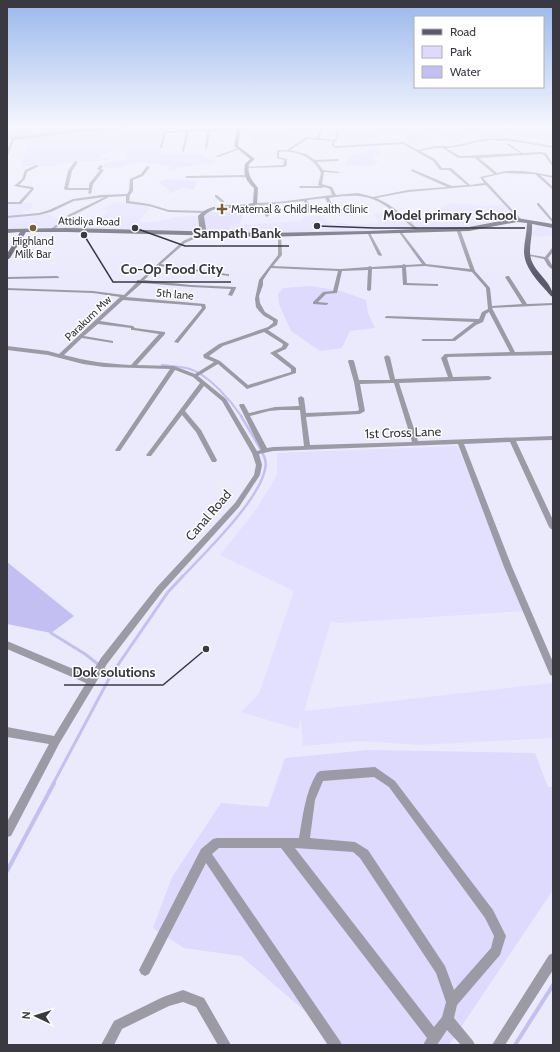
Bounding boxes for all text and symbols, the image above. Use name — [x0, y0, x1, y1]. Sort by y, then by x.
legend — [414, 16, 544, 88]
text: Road — [450, 24, 476, 39]
text: Park — [450, 44, 472, 59]
text: Water — [450, 64, 481, 79]
place label: Maternal & Child Health Clinic — [231, 202, 368, 216]
callout: Model primary School — [375, 202, 525, 228]
marker: Maternal & Child Health Clinic — [216, 203, 228, 215]
text: Model primary School — [383, 206, 517, 224]
street label: Attidiya Road — [58, 213, 120, 229]
callout: Sampath Bank — [185, 220, 289, 246]
marker: Highland Milk Bar — [28, 223, 38, 233]
text: Sampath Bank — [193, 224, 281, 242]
place label: Highland Milk Bar — [12, 234, 54, 261]
callout: Co-Op Food City — [113, 256, 231, 282]
text: Co-Op Food City — [121, 260, 224, 278]
street label: 5th lane — [156, 285, 195, 303]
street label: Parakum Mw — [62, 292, 114, 344]
street label: 1st Cross Lane — [365, 423, 442, 441]
street label: Canal Road — [182, 486, 234, 544]
callout: Dok solutions — [64, 659, 163, 685]
text: Dok solutions — [73, 663, 156, 681]
north arrow — [16, 996, 56, 1036]
text: N — [19, 1011, 33, 1020]

